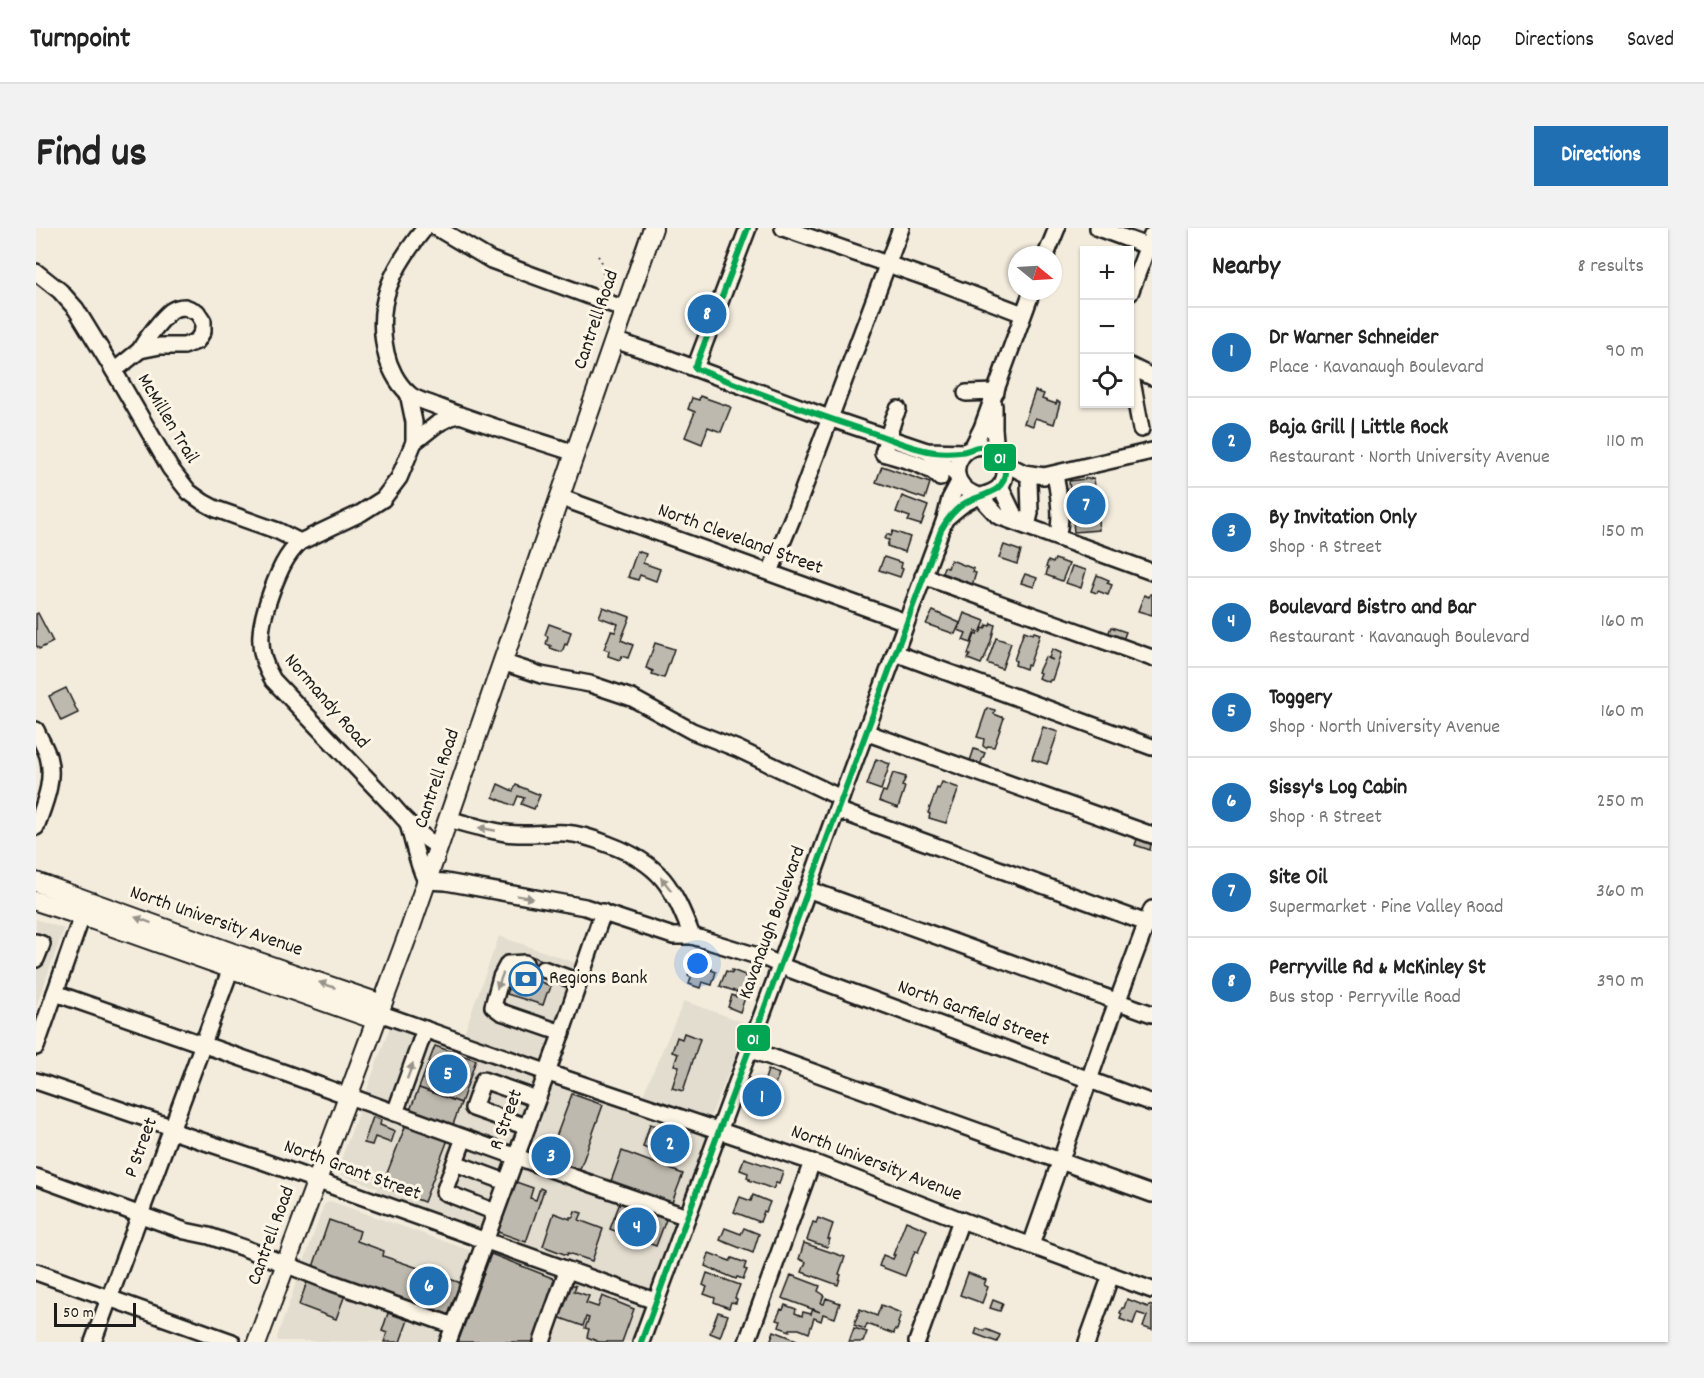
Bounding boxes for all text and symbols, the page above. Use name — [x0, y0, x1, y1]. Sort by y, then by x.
text: Turnpoint — [30, 21, 130, 61]
text: Map — [1450, 26, 1481, 56]
text: Directions — [1514, 26, 1594, 56]
text: Saved — [1627, 26, 1674, 56]
text: Find us — [36, 126, 147, 186]
button: Directions — [1534, 126, 1668, 186]
north arrow — [1008, 246, 1062, 300]
map controls — [1080, 246, 1134, 408]
button: + — [1080, 246, 1134, 300]
text: Nearby — [1212, 249, 1280, 286]
text: 8 results — [1578, 253, 1644, 281]
street label: Cantrell Road — [567, 266, 627, 374]
pin: 8 — [688, 292, 726, 337]
button: − — [1080, 300, 1134, 354]
text: Dr Warner Schneider — [1269, 323, 1438, 354]
text: 1 — [1229, 338, 1234, 366]
text: 90 m — [1606, 338, 1644, 366]
button: locate — [1080, 354, 1134, 408]
text: Place · Kavanaugh Boulevard — [1269, 354, 1484, 382]
street label: McMillen Trail — [129, 369, 205, 469]
text: Baja Grill | Little Rock — [1269, 413, 1448, 444]
text: 2 — [1227, 428, 1236, 456]
text: 110 m — [1606, 428, 1644, 456]
line badge: 01 — [983, 443, 1017, 472]
text: Restaurant · North University Avenue — [1269, 444, 1550, 472]
text: 01 — [994, 448, 1006, 471]
pin: 7 — [1066, 482, 1106, 528]
street label: North Cleveland Street — [654, 497, 826, 583]
text: By Invitation Only — [1269, 503, 1416, 534]
text: 3 — [1227, 518, 1236, 546]
text: 150 m — [1601, 518, 1644, 546]
text: Shop · R Street — [1269, 534, 1382, 562]
text: Boulevard Bistro and Bar — [1269, 593, 1476, 624]
text: 4 — [1227, 608, 1236, 636]
text: 160 m — [1601, 608, 1644, 636]
text: Restaurant · Kavanaugh Boulevard — [1269, 624, 1530, 652]
street label: Normandy Road — [277, 648, 375, 756]
text: Toggery — [1269, 683, 1332, 714]
text: 5 — [1227, 698, 1236, 726]
text: 160 m — [1601, 698, 1644, 726]
text: Shop · North University Avenue — [1269, 714, 1500, 742]
street label: Cantrell Road — [408, 725, 468, 833]
text: Sissy's Log Cabin — [1269, 773, 1407, 804]
text: 6 — [1227, 788, 1236, 816]
text: 250 m — [1597, 788, 1644, 816]
text: Shop · R Street — [1269, 804, 1382, 832]
one-way arrow — [477, 824, 496, 833]
street label: Kavanaugh Boulevard — [732, 842, 814, 1004]
text: Site Oil — [1269, 863, 1327, 894]
one-way arrow — [660, 876, 672, 891]
text: 7 — [1228, 878, 1235, 906]
text: 360 m — [1596, 878, 1644, 906]
street label: North University Avenue — [126, 879, 306, 965]
one-way arrow — [516, 892, 535, 901]
text: Supermarket · Pine Valley Road — [1269, 894, 1503, 922]
one-way arrow — [134, 915, 152, 925]
your location — [683, 949, 712, 978]
text: Perryville Rd & McKinley St — [1269, 953, 1486, 984]
bank icon: Regions Bank — [508, 961, 544, 997]
place label: Regions Bank — [549, 965, 647, 993]
text: 8 — [1227, 968, 1236, 996]
text: 390 m — [1597, 968, 1644, 996]
one-way arrow — [494, 973, 504, 991]
street label: North Garfield Street — [893, 974, 1053, 1054]
one-way arrow — [318, 980, 336, 989]
text: Bus stop · Perryville Road — [1269, 984, 1461, 1012]
line badge: 01 — [736, 1024, 771, 1052]
text: 01 — [747, 1029, 759, 1052]
pin: 5 — [428, 1052, 468, 1096]
one-way arrow — [405, 1062, 415, 1080]
pin: 1 — [742, 1074, 782, 1120]
street label: R Street — [483, 1086, 531, 1154]
street label: P Street — [118, 1114, 166, 1182]
street label: North University Avenue — [786, 1118, 966, 1210]
pin: 2 — [650, 1122, 690, 1166]
street label: North Grant Street — [280, 1133, 424, 1209]
pin: 3 — [532, 1134, 570, 1178]
street label: Cantrell Road — [241, 1183, 303, 1289]
pin: 4 — [618, 1204, 656, 1250]
pin: 6 — [410, 1264, 448, 1308]
scale bar — [54, 1300, 136, 1328]
text: 50 m — [63, 1302, 94, 1325]

